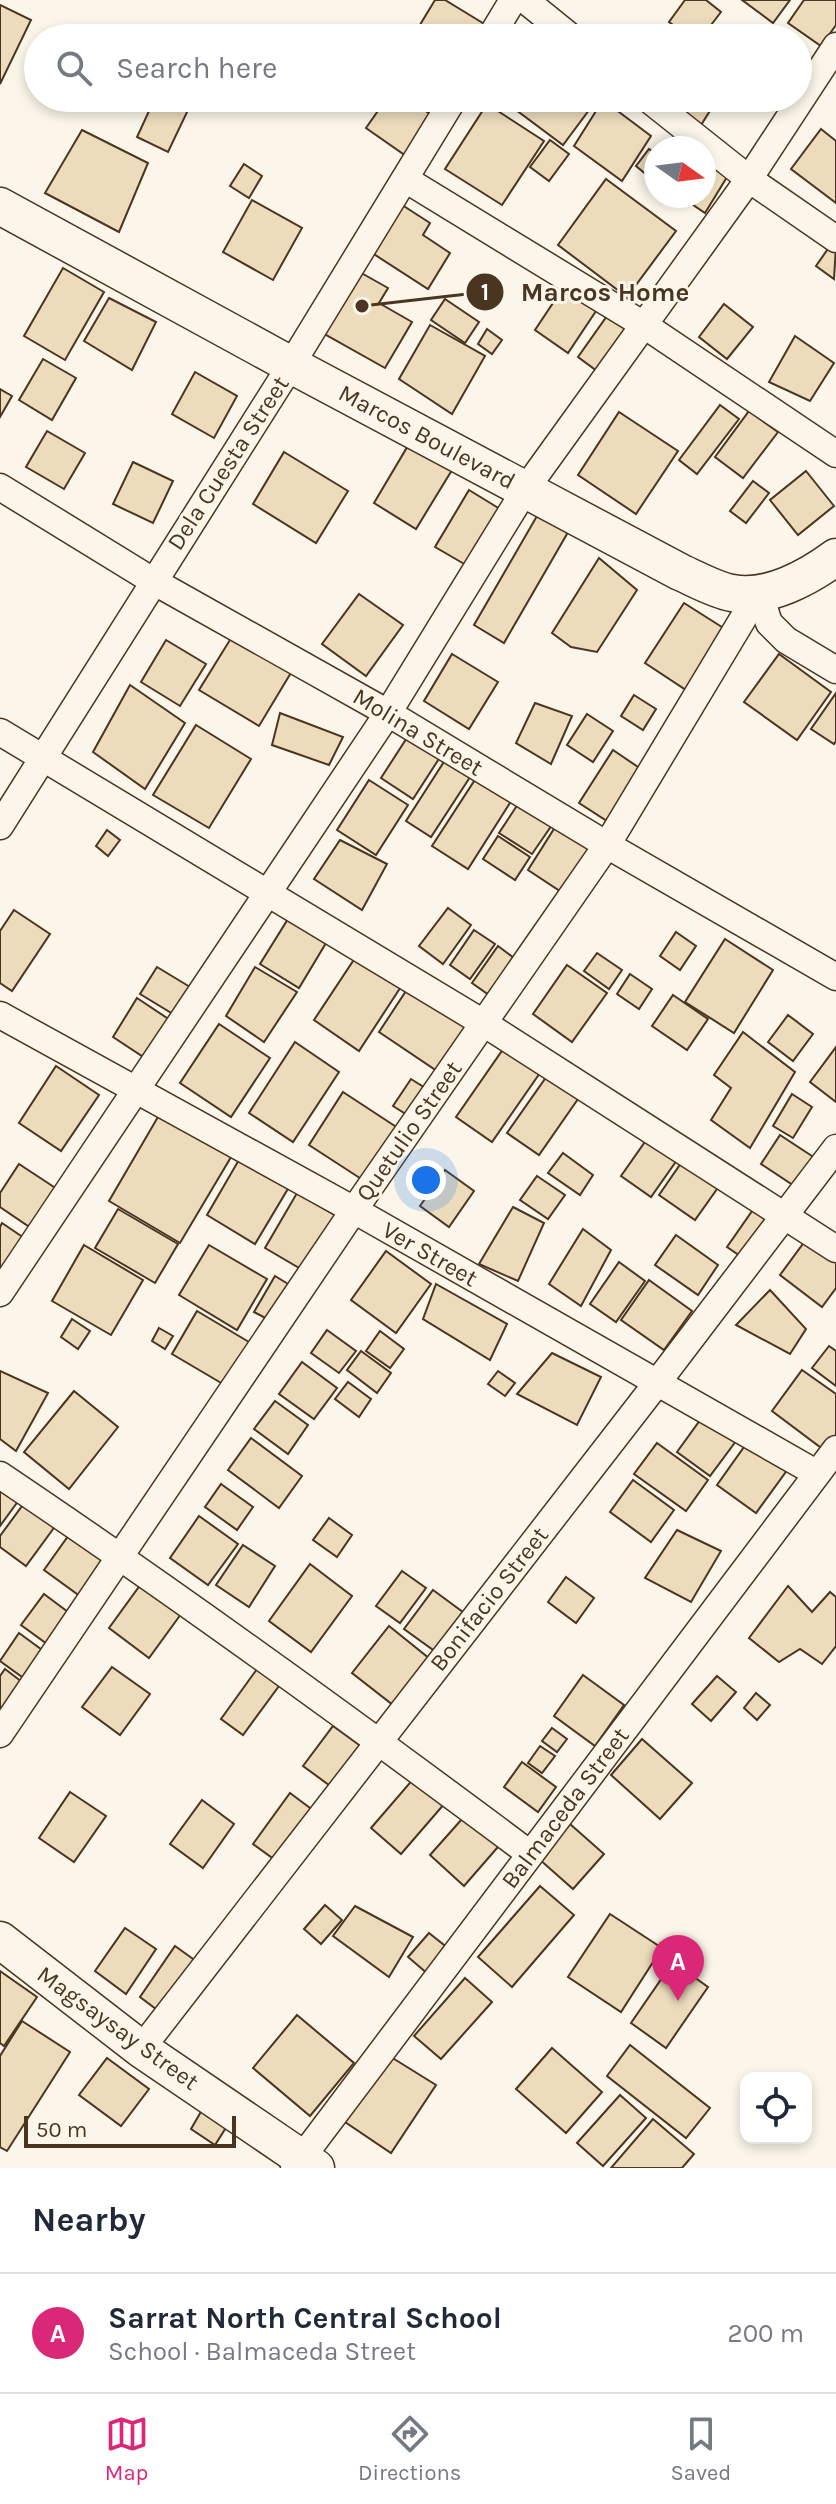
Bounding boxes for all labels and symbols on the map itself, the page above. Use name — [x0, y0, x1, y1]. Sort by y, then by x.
north arrow — [644, 136, 716, 208]
callout: Marcos Home — [465, 267, 706, 317]
text: Marcos Home — [521, 277, 689, 308]
text: 1 — [481, 278, 489, 306]
street label: Dela Cuesta Street — [161, 371, 295, 555]
street label: Marcos Boulevard — [334, 379, 520, 495]
street label: Molina Street — [348, 682, 488, 782]
street label: Quetulio Street — [350, 1056, 468, 1206]
your location — [406, 1160, 446, 1200]
street label: Ver Street — [377, 1216, 483, 1292]
street label: Bonifacio Street — [424, 1521, 554, 1677]
street label: Balmaceda Street — [495, 1722, 635, 1894]
pin: A — [652, 1935, 704, 2001]
street label: Magsaysay Street — [32, 1960, 204, 2096]
scale bar — [24, 2112, 236, 2148]

